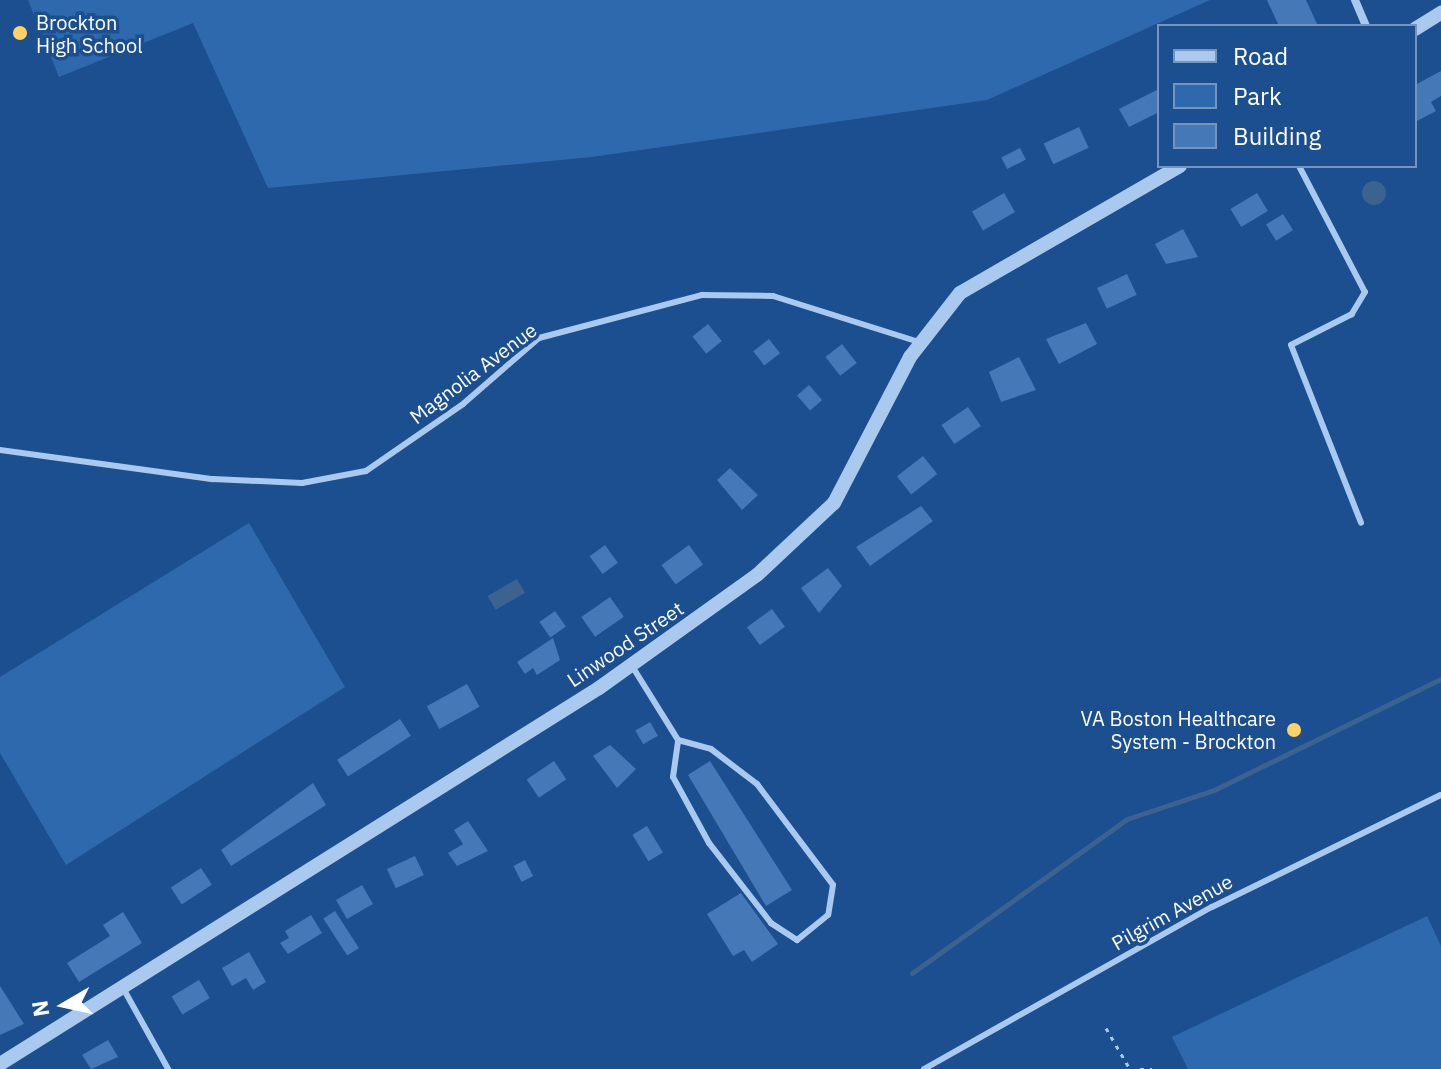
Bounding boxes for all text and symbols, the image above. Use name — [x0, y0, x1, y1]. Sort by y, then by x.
place label: Brockton High School — [36, 10, 143, 57]
marker: Brockton High School — [11, 24, 29, 42]
legend — [1157, 24, 1417, 168]
text: Road — [1233, 40, 1288, 72]
text: Park — [1233, 80, 1282, 112]
text: Building — [1233, 120, 1321, 152]
street label: Magnolia Avenue — [405, 317, 541, 429]
street label: Linwood Street — [562, 596, 688, 692]
place label: VA Boston Healthcare System - Brockton — [1081, 706, 1276, 753]
marker: VA Boston Healthcare System - Brockton — [1283, 719, 1305, 741]
street label: Pilgrim Avenue — [1107, 869, 1237, 955]
north arrow — [24, 965, 104, 1045]
text: N — [24, 999, 55, 1019]

